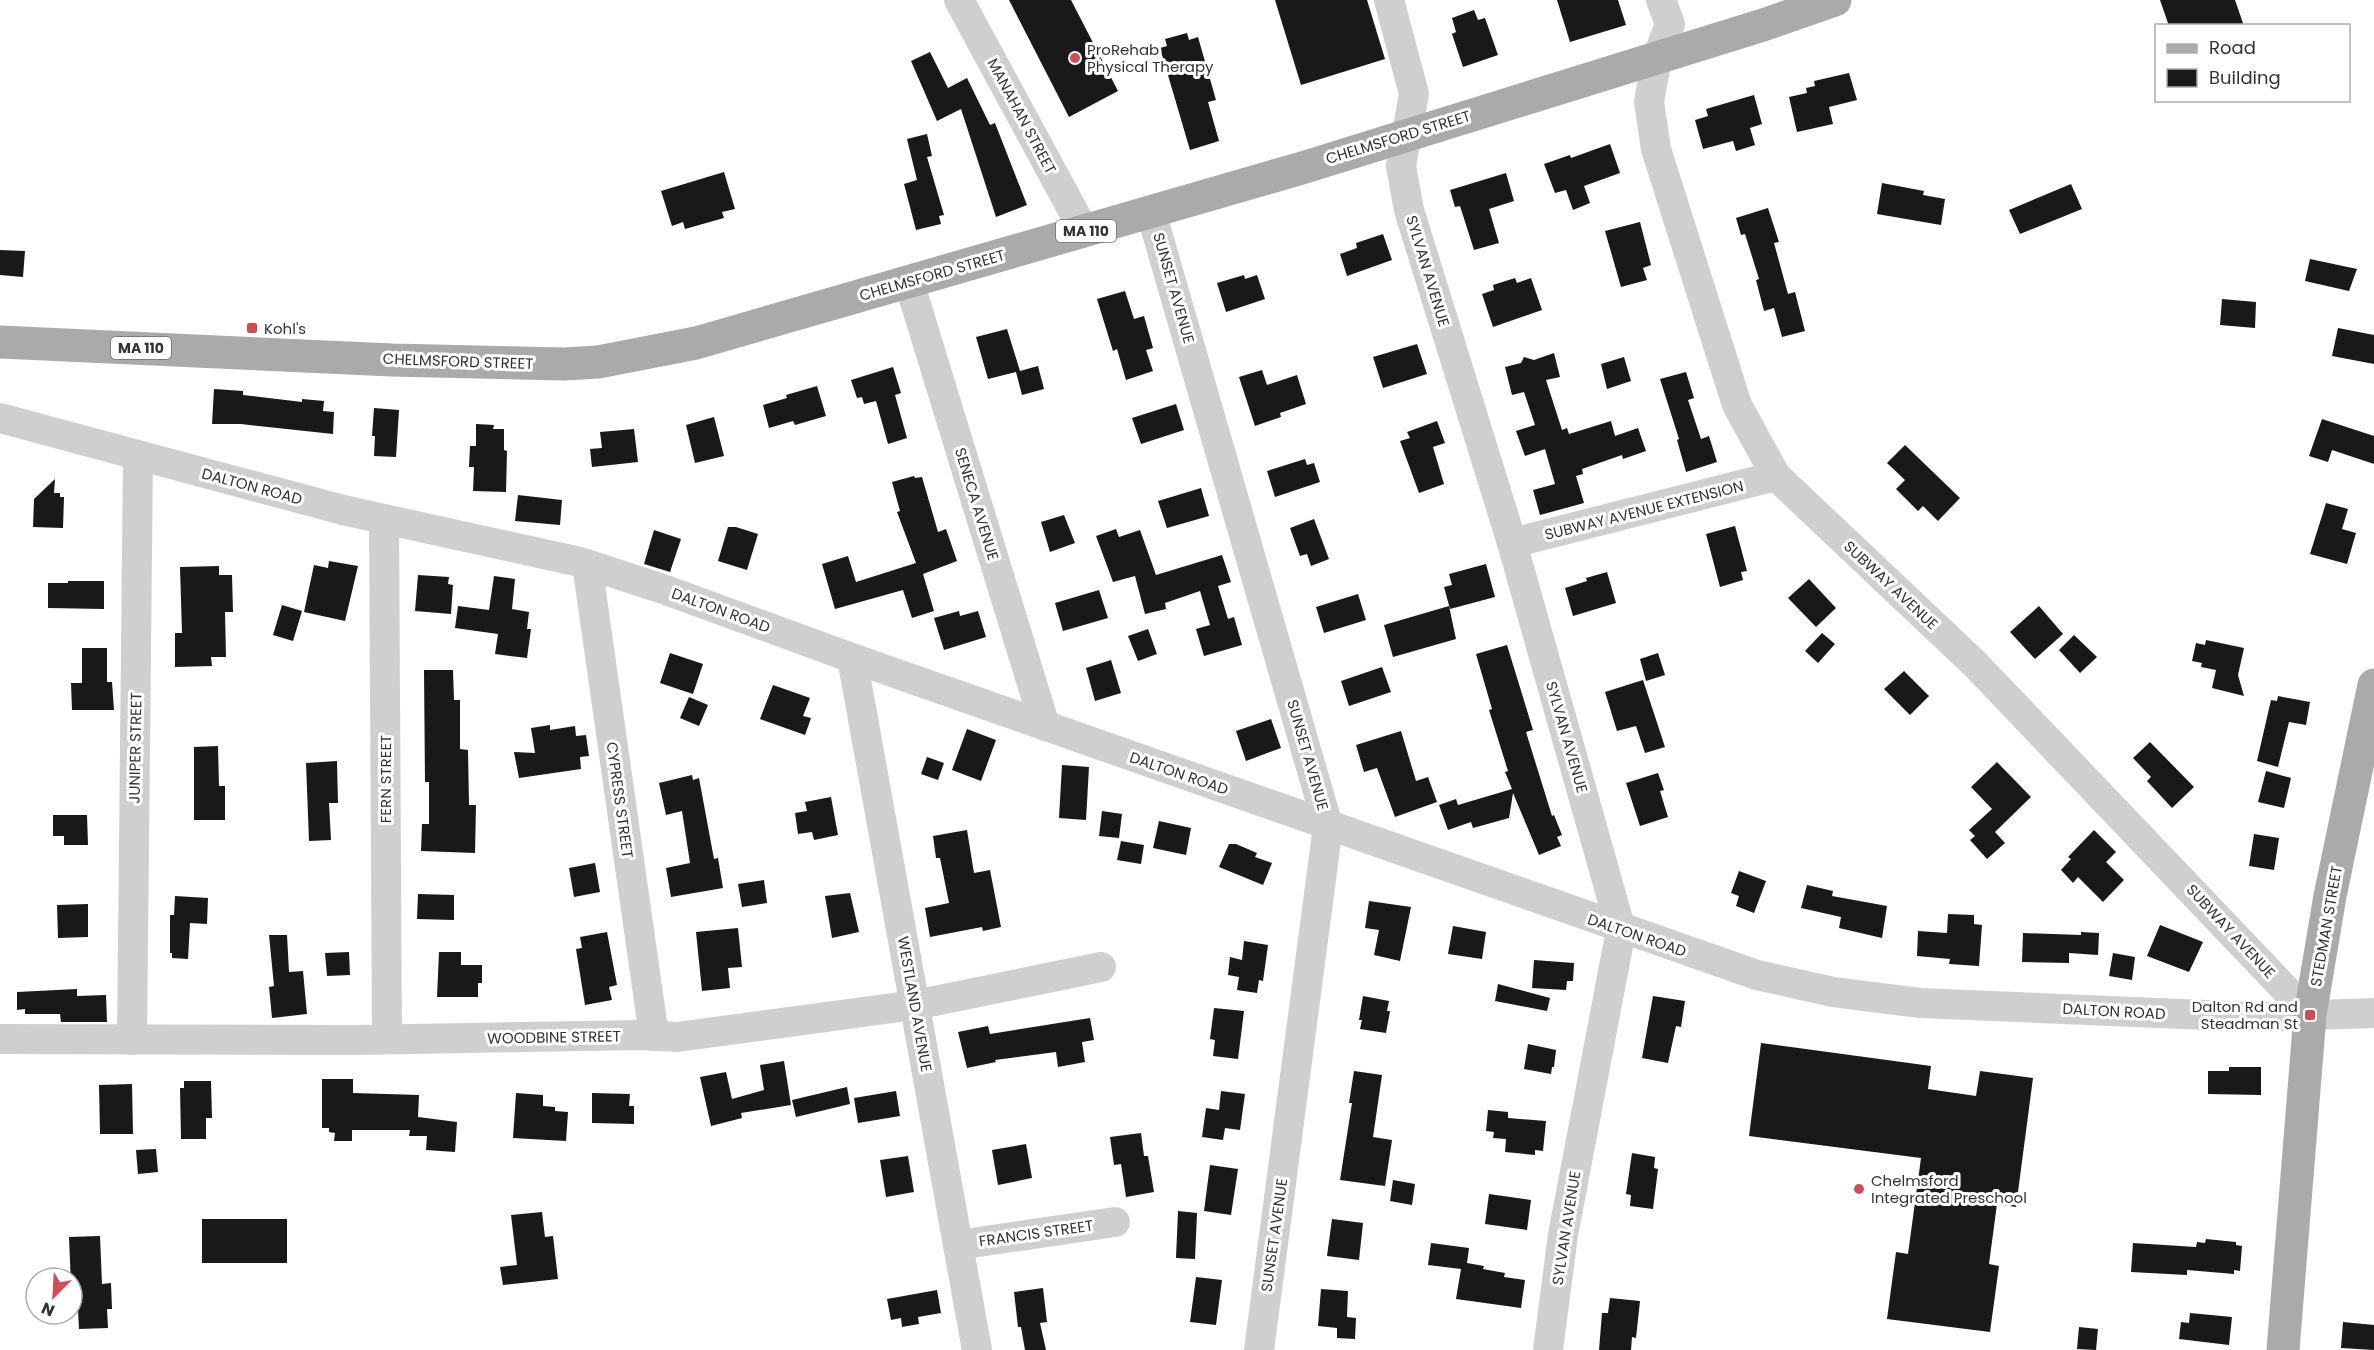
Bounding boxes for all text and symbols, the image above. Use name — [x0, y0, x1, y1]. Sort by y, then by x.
legend — [2155, 24, 2350, 102]
text: Road — [2209, 35, 2256, 60]
place label: ProRehab Physical Therapy — [1087, 39, 1214, 77]
marker: ProRehab Physical Therapy — [1068, 51, 1082, 65]
street label: MANAHAN STREET — [983, 54, 1061, 178]
text: Building — [2209, 65, 2281, 90]
street label: CHELMSFORD STREET — [1323, 105, 1473, 169]
street label: SYLVAN AVENUE — [1401, 213, 1455, 329]
road number: MA 110 — [1056, 220, 1116, 242]
street label: SUNSET AVENUE — [1148, 230, 1200, 346]
street label: CHELMSFORD STREET — [857, 244, 1007, 306]
place label: Kohl's — [264, 318, 306, 339]
marker: Kohl's — [245, 321, 259, 335]
road number: MA 110 — [111, 337, 171, 359]
street label: CHELMSFORD STREET — [382, 348, 534, 374]
street label: SENECA AVENUE — [950, 445, 1004, 563]
street label: DALTON ROAD — [199, 462, 305, 510]
street label: SUBWAY AVENUE EXTENSION — [1542, 475, 1746, 545]
street label: SUBWAY AVENUE — [1839, 536, 1943, 634]
street label: DALTON ROAD — [669, 582, 773, 638]
street label: SYLVAN AVENUE — [1541, 679, 1593, 795]
street label: JUNIPER STREET — [124, 692, 146, 804]
street label: SUNSET AVENUE — [1282, 697, 1334, 813]
street label: FERN STREET — [375, 735, 396, 823]
street label: CYPRESS STREET — [601, 741, 639, 859]
street label: DALTON ROAD — [1127, 746, 1231, 800]
street label: STEDMAN STREET — [2305, 864, 2347, 988]
street label: SUBWAY AVENUE — [2182, 879, 2280, 983]
street label: DALTON ROAD — [1585, 908, 1689, 962]
street label: WESTLAND AVENUE — [893, 935, 937, 1073]
place label: Dalton Rd and Steadman St — [2192, 996, 2298, 1034]
street label: DALTON ROAD — [2062, 998, 2166, 1024]
marker: Dalton Rd and Steadman St — [2303, 1008, 2317, 1022]
street label: WOODBINE STREET — [487, 1025, 621, 1049]
street label: SYLVAN AVENUE — [1547, 1169, 1585, 1287]
place label: Chelmsford Integrated Preschool — [1871, 1170, 2027, 1208]
street label: SUNSET AVENUE — [1256, 1177, 1292, 1293]
marker: Chelmsford Integrated Preschool — [1852, 1182, 1866, 1196]
street label: FRANCIS STREET — [978, 1215, 1094, 1251]
north arrow — [24, 1266, 84, 1326]
text: N — [38, 1296, 58, 1322]

